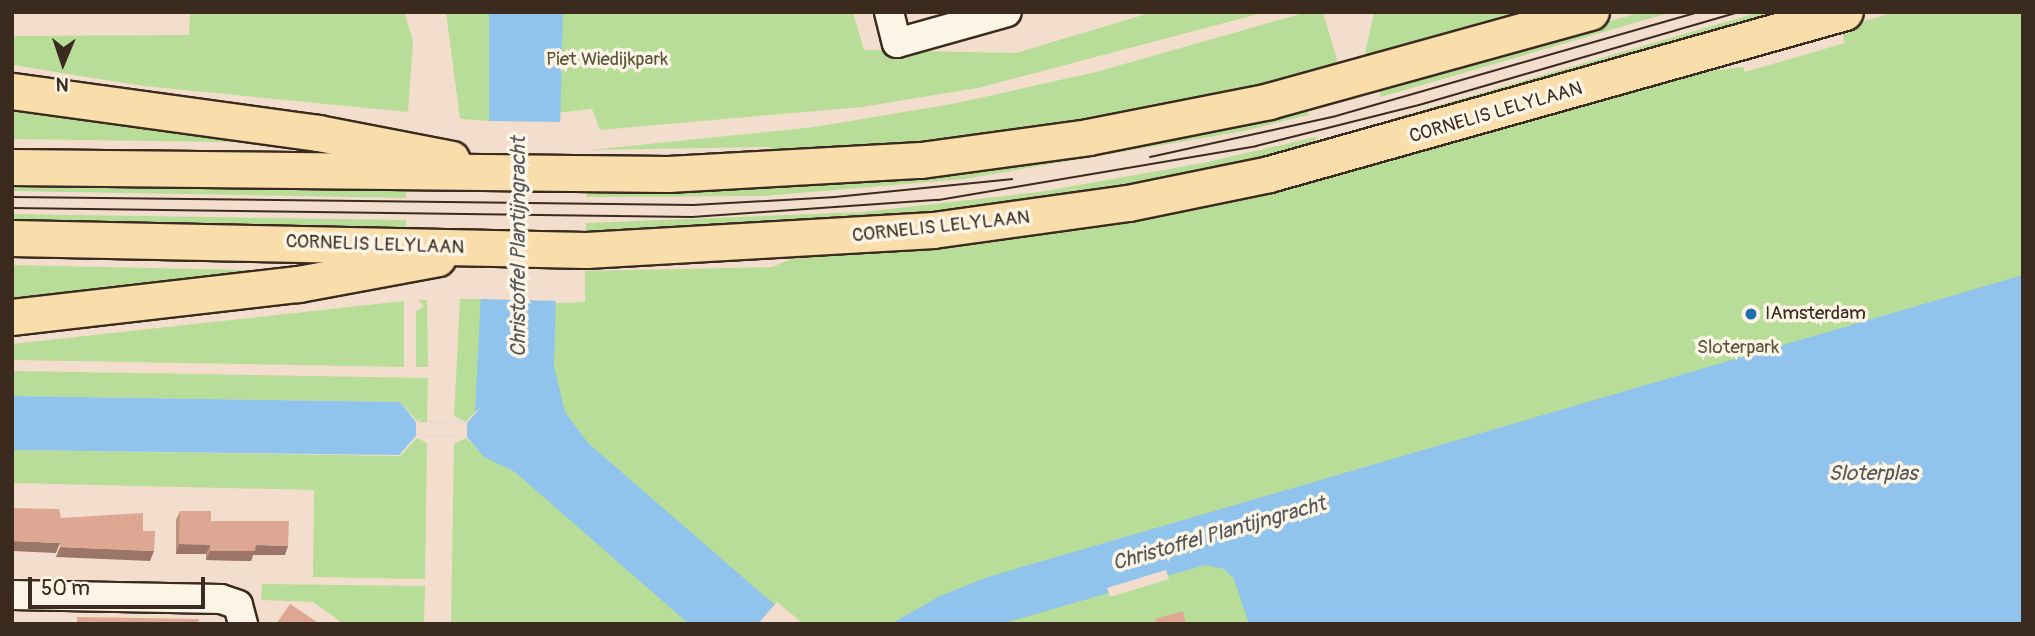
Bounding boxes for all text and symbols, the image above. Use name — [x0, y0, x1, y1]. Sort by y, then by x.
north arrow — [28, 28, 98, 98]
park label: Piet Wiedijkpark — [546, 49, 668, 71]
text: N — [55, 72, 69, 96]
street label: CORNELIS LELYLAAN — [1407, 77, 1585, 149]
water label: Christoffel Plantijngracht — [506, 137, 532, 357]
street label: CORNELIS LELYLAAN — [851, 206, 1031, 248]
street label: CORNELIS LELYLAAN — [285, 230, 465, 260]
place label: IAmsterdam — [1765, 303, 1866, 325]
marker: IAmsterdam — [1743, 306, 1759, 322]
park label: Sloterpark — [1697, 337, 1779, 359]
water label: Sloterplas — [1829, 461, 1917, 487]
water label: Christoffel Plantijngracht — [1110, 492, 1328, 576]
scale bar — [32, 562, 208, 606]
text: 50 m — [41, 575, 90, 602]

